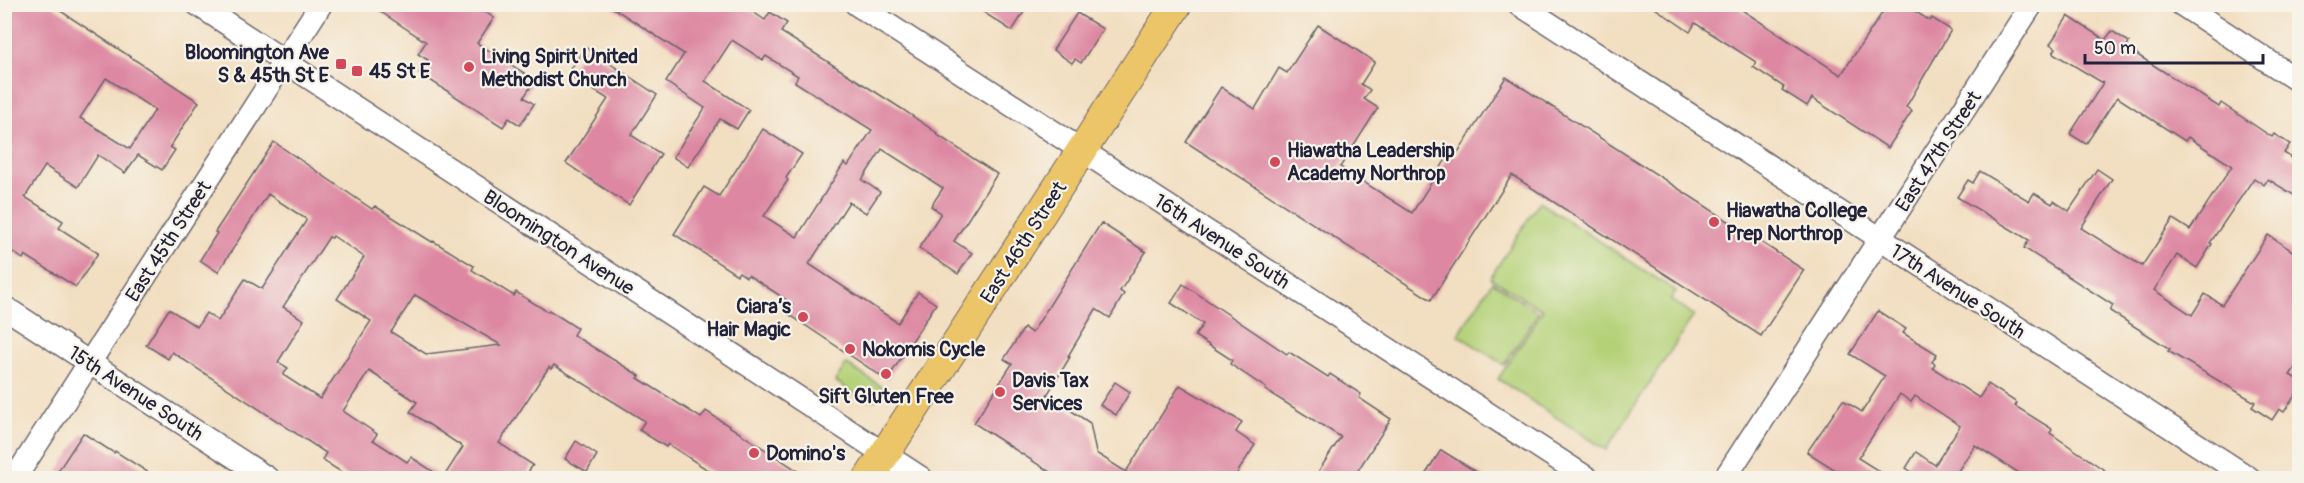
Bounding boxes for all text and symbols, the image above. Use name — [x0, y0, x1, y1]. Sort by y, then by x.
scale bar — [2085, 27, 2264, 65]
text: 50 m — [2094, 37, 2136, 60]
place label: Bloomington Ave S & 45th St E — [185, 40, 330, 88]
place label: Living Spirit United Methodist Church — [481, 44, 638, 92]
marker: Bloomington Ave S & 45th St E — [334, 57, 348, 71]
place label: 45 St E — [369, 59, 431, 84]
marker: Living Spirit United Methodist Church — [462, 60, 476, 74]
marker: 45 St E — [350, 64, 364, 78]
street label: East 47th Street — [1890, 85, 1987, 216]
place label: Hiawatha Leadership Academy Northrop — [1287, 138, 1455, 186]
marker: Hiawatha Leadership Academy Northrop — [1268, 155, 1282, 169]
street label: East 45th Street — [120, 175, 217, 307]
street label: East 46th Street — [975, 176, 1073, 308]
street label: Bloomington Avenue — [478, 184, 639, 301]
street label: 16th Avenue South — [1149, 188, 1294, 295]
place label: Hiawatha College Prep Northrop — [1726, 198, 1868, 246]
marker: Hiawatha College Prep Northrop — [1707, 215, 1721, 229]
street label: 17th Avenue South — [1886, 238, 2030, 344]
place label: Ciara’s Hair Magic — [707, 294, 791, 342]
marker: Ciara’s Hair Magic — [796, 310, 810, 324]
place label: Nokomis Cycle — [862, 337, 986, 362]
street label: 15th Avenue South — [63, 340, 208, 446]
marker: Nokomis Cycle — [843, 342, 857, 356]
marker: Sift Gluten Free — [879, 367, 893, 381]
place label: Davis Tax Services — [1012, 368, 1089, 416]
place label: Sift Gluten Free — [818, 384, 955, 409]
marker: Davis Tax Services — [993, 385, 1007, 399]
place label: Domino's — [766, 441, 845, 466]
marker: Domino's — [747, 446, 761, 460]

